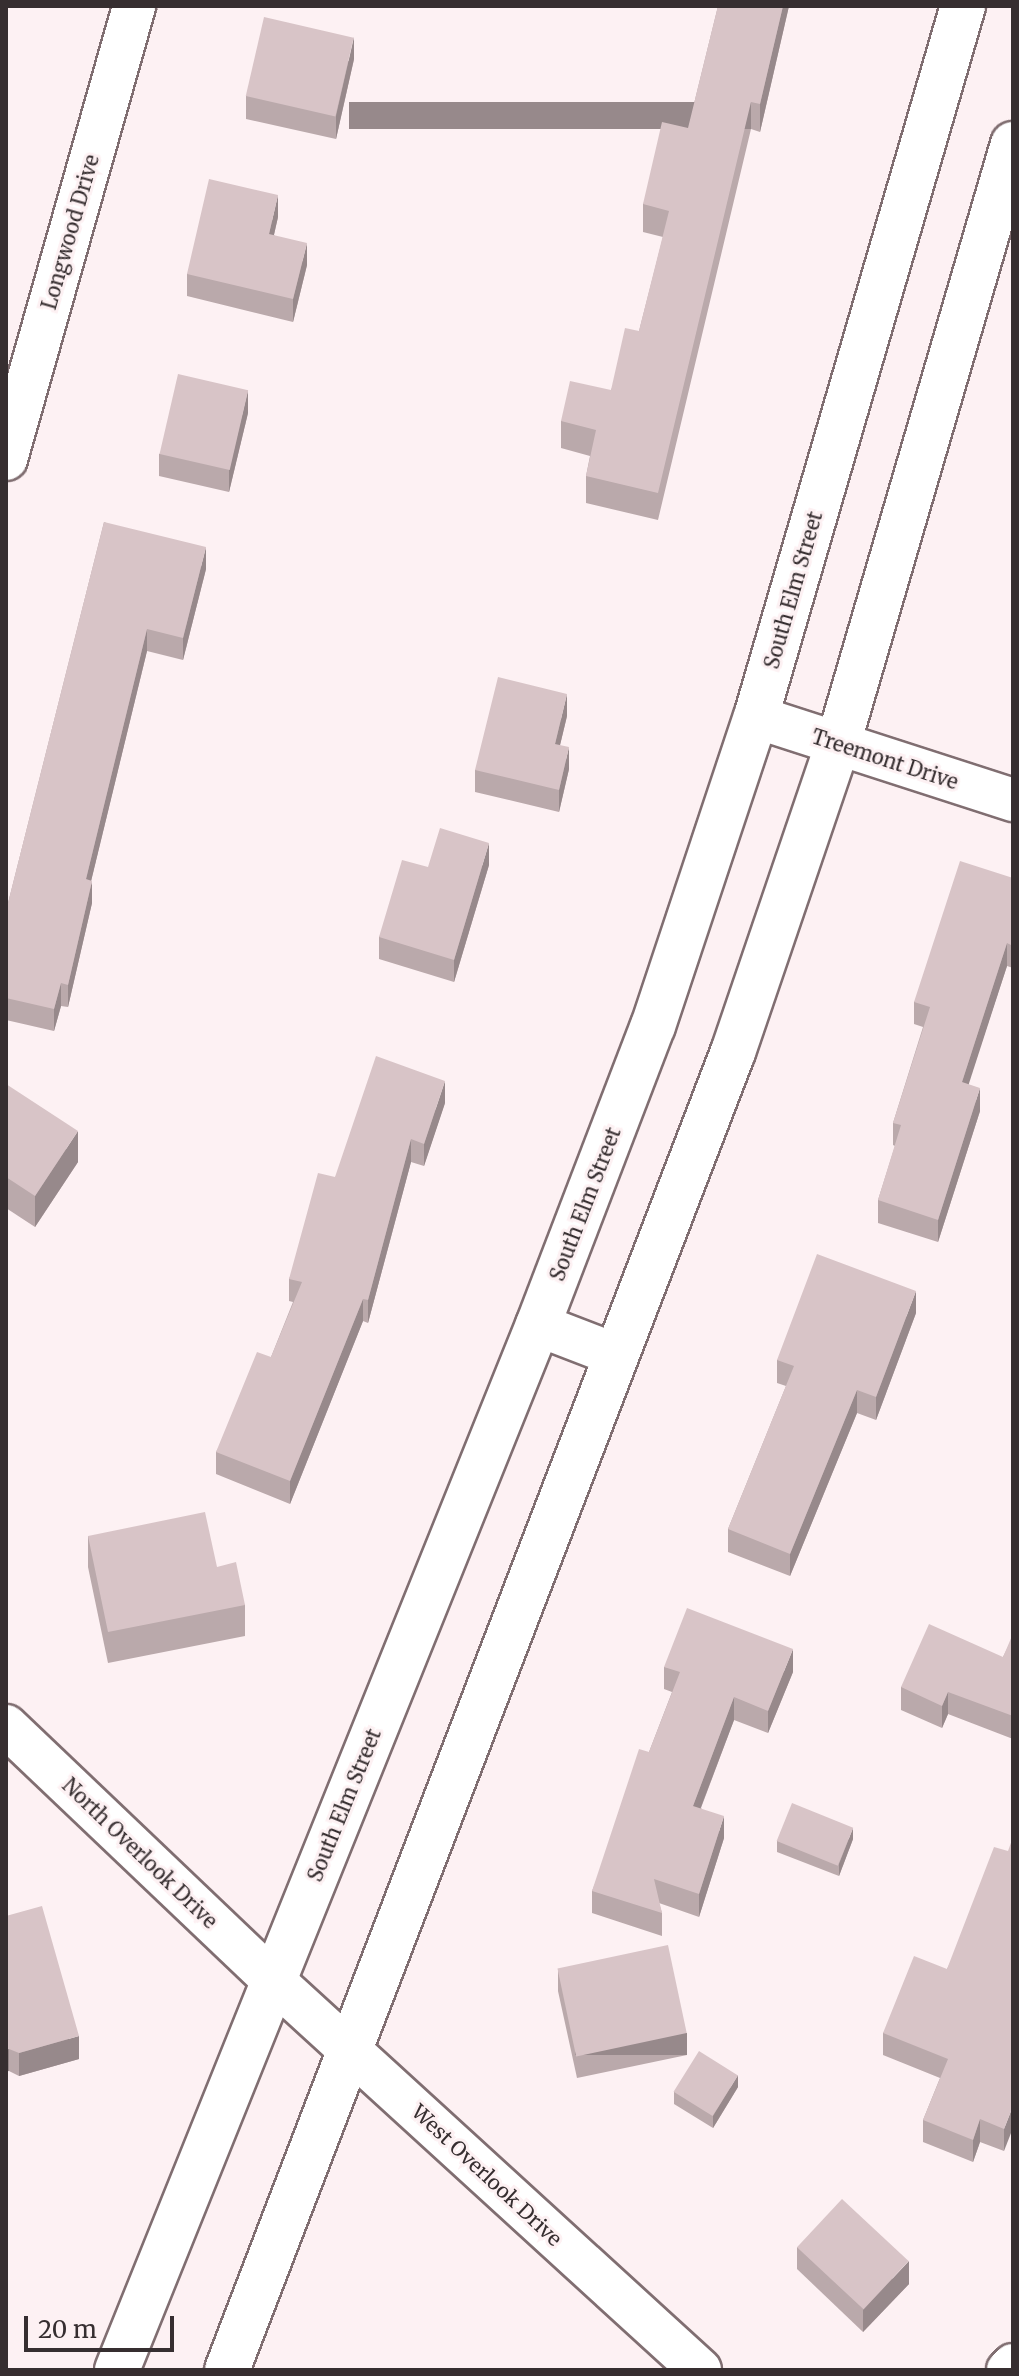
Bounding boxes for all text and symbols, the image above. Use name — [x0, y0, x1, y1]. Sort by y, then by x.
street label: Longwood Drive — [36, 152, 104, 312]
street label: South Elm Street — [759, 509, 827, 671]
street label: Treemont Drive — [809, 724, 961, 794]
street label: South Elm Street — [545, 1124, 625, 1284]
street label: South Elm Street — [302, 1725, 386, 1885]
street label: North Overlook Drive — [58, 1773, 222, 1933]
street label: West Overlook Drive — [407, 2099, 567, 2251]
scale bar — [28, 2300, 178, 2350]
text: 20 m — [38, 2314, 97, 2345]

